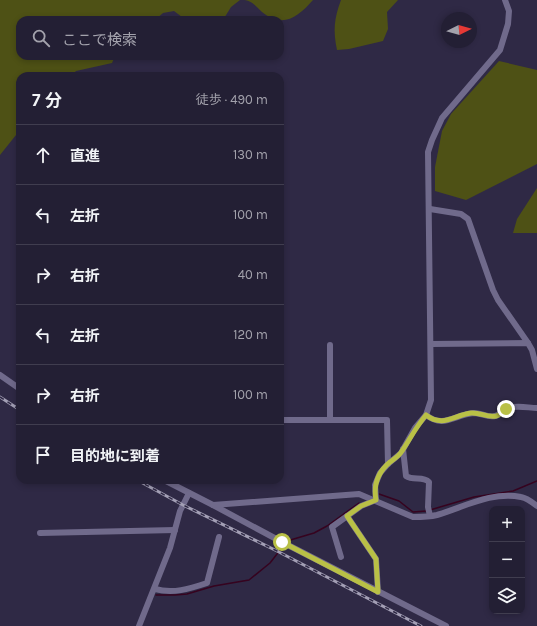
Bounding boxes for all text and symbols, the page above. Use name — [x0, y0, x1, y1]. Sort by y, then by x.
north arrow — [441, 12, 477, 48]
search box — [16, 16, 284, 60]
icon: search — [30, 27, 52, 49]
text: ここで検索 — [62, 31, 137, 49]
text: 7 分 — [32, 90, 62, 110]
text: 徒歩 · 490 m — [196, 92, 268, 107]
icon: ahead — [32, 144, 54, 166]
text: 直進 — [70, 147, 100, 165]
text: 130 m — [233, 147, 268, 162]
icon: left — [32, 204, 54, 226]
text: 左折 — [70, 207, 100, 225]
text: 100 m — [233, 207, 268, 222]
icon: right — [32, 264, 54, 286]
text: 右折 — [70, 267, 100, 285]
text: 40 m — [238, 267, 268, 282]
icon: left — [32, 324, 54, 346]
text: 左折 — [70, 327, 100, 345]
text: 120 m — [233, 327, 268, 342]
icon: right — [32, 384, 54, 406]
text: 右折 — [70, 387, 100, 405]
text: 100 m — [233, 387, 268, 402]
route end — [497, 400, 515, 418]
icon: arrive — [32, 444, 54, 466]
text: 目的地に到着 — [70, 447, 160, 465]
map controls — [489, 506, 525, 614]
button: + — [489, 506, 525, 542]
route start — [273, 533, 291, 551]
button: − — [489, 542, 525, 578]
button: layers — [489, 578, 525, 614]

